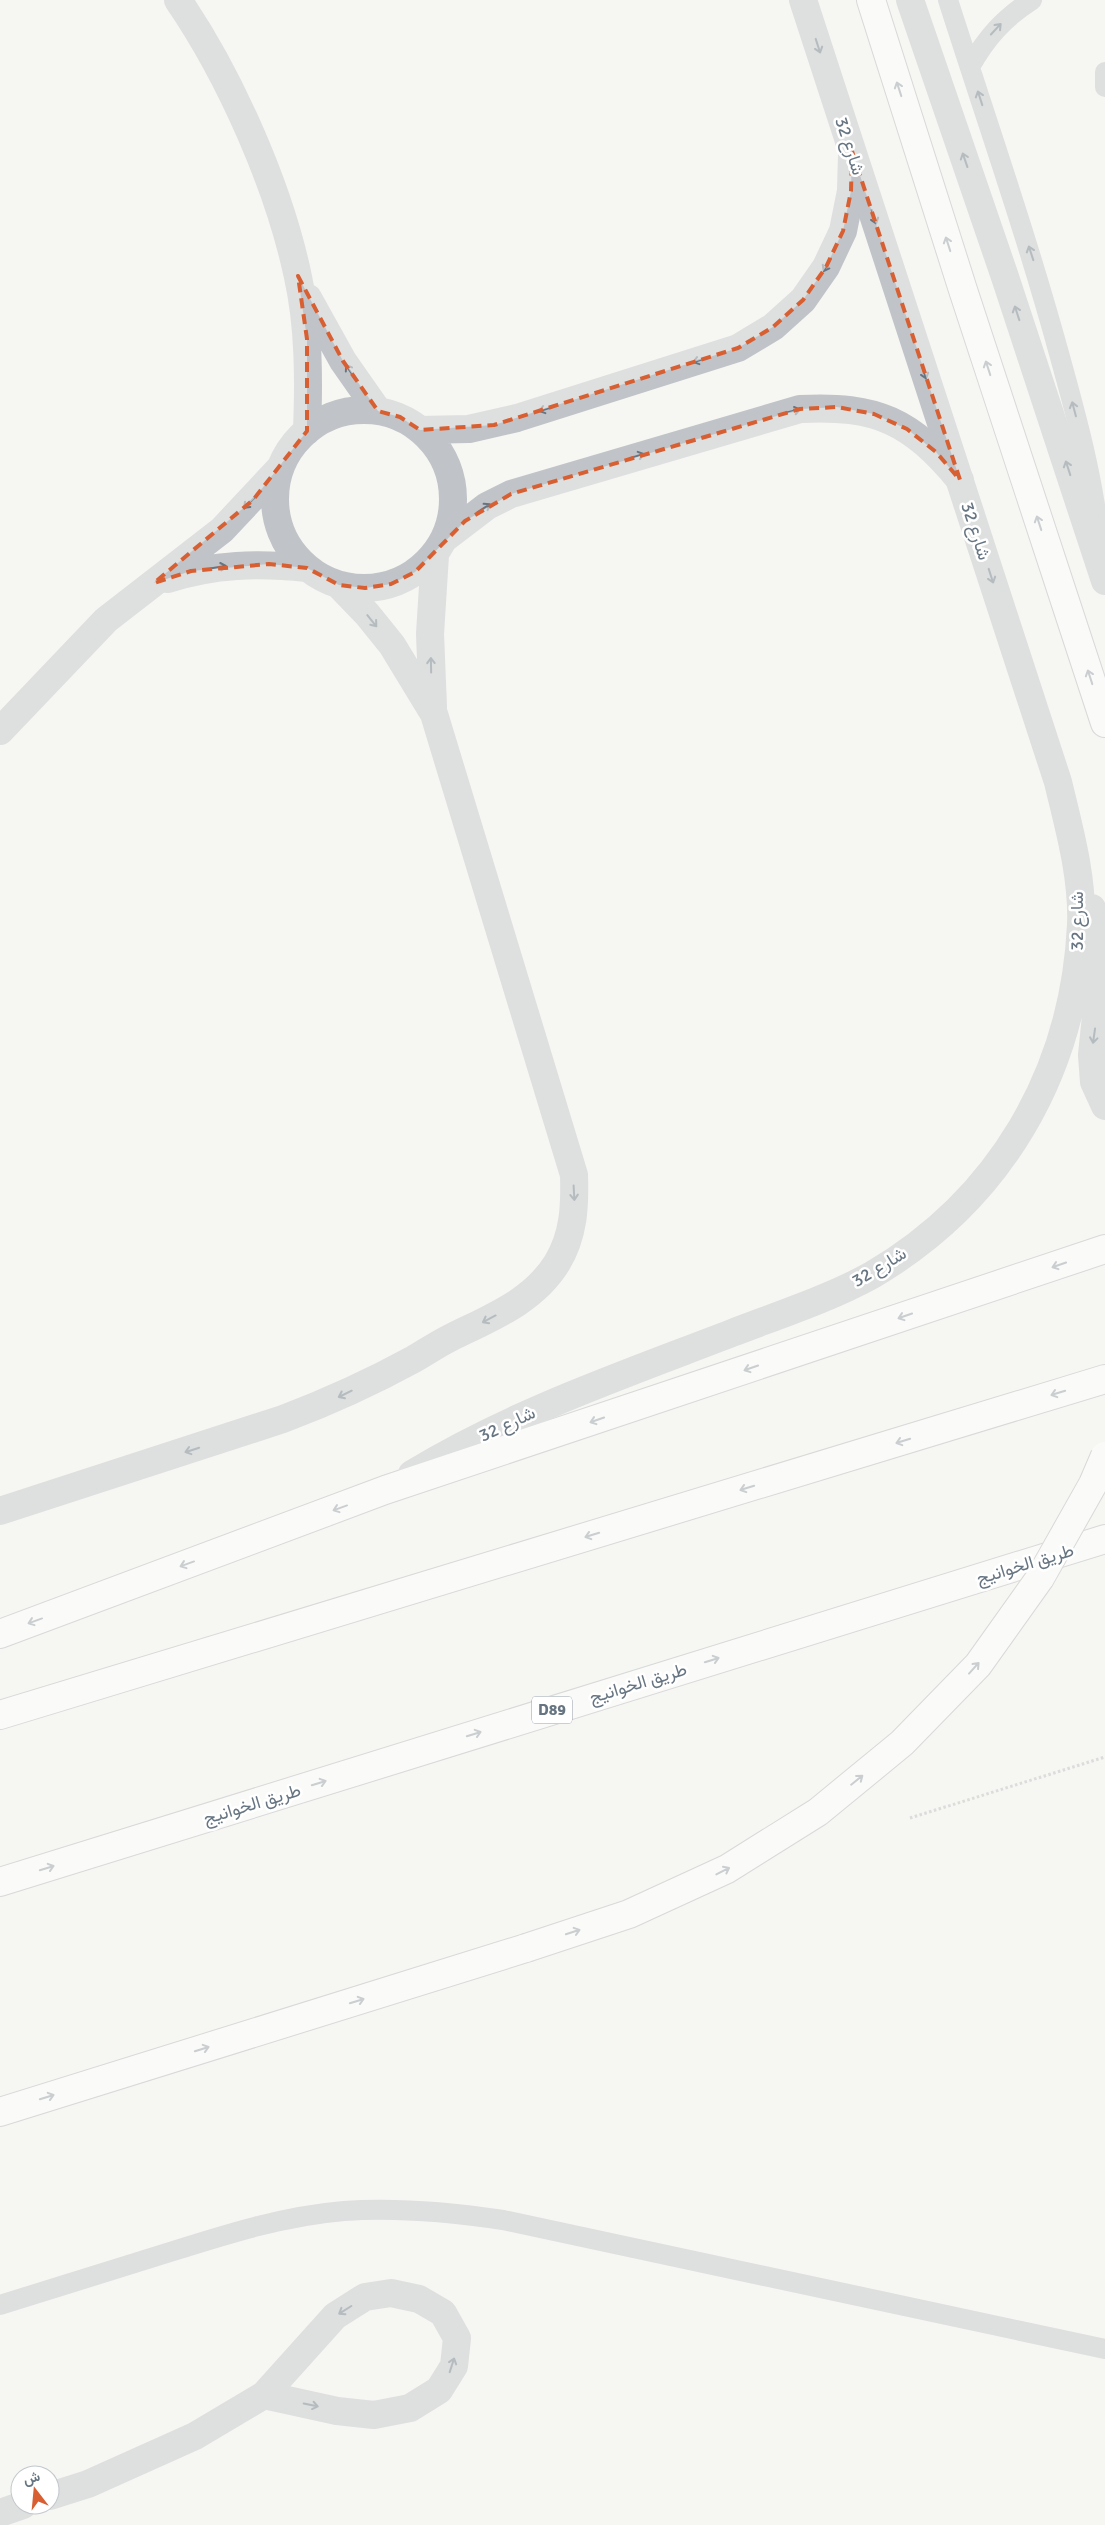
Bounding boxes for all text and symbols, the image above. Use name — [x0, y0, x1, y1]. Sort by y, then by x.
one-way arrow — [990, 23, 1002, 35]
one-way arrow — [813, 38, 823, 54]
one-way arrow — [893, 81, 903, 97]
one-way arrow — [975, 91, 984, 107]
street label: شارع 32 — [829, 114, 870, 178]
one-way arrow — [960, 152, 969, 168]
one-way arrow — [869, 209, 879, 225]
one-way arrow — [943, 237, 952, 252]
one-way arrow — [1026, 246, 1035, 261]
one-way arrow — [821, 257, 831, 272]
one-way arrow — [1012, 306, 1022, 322]
one-way arrow — [693, 355, 709, 365]
one-way arrow — [983, 361, 993, 377]
one-way arrow — [345, 364, 355, 378]
one-way arrow — [920, 364, 930, 380]
one-way arrow — [1069, 402, 1079, 418]
one-way arrow — [538, 405, 554, 414]
one-way arrow — [785, 406, 801, 415]
one-way arrow — [629, 450, 645, 460]
one-way arrow — [1063, 461, 1072, 476]
one-way arrow — [243, 497, 255, 510]
street label: شارع 32 — [955, 499, 996, 563]
one-way arrow — [476, 503, 490, 513]
one-way arrow — [1034, 515, 1043, 531]
one-way arrow — [210, 562, 226, 572]
one-way arrow — [987, 568, 996, 584]
one-way arrow — [367, 614, 378, 627]
one-way arrow — [426, 657, 436, 674]
one-way arrow — [1085, 670, 1094, 685]
street label: شارع 32 — [1066, 891, 1089, 951]
one-way arrow — [1089, 1028, 1099, 1044]
one-way arrow — [570, 1185, 579, 1201]
street label: شارع 32 — [848, 1242, 911, 1293]
one-way arrow — [1051, 1260, 1067, 1270]
one-way arrow — [897, 1312, 913, 1321]
one-way arrow — [482, 1315, 497, 1324]
one-way arrow — [743, 1364, 759, 1373]
one-way arrow — [337, 1389, 352, 1399]
one-way arrow — [1051, 1389, 1067, 1399]
street label: شارع 32 — [475, 1401, 539, 1447]
one-way arrow — [589, 1415, 605, 1425]
one-way arrow — [895, 1436, 911, 1446]
one-way arrow — [184, 1445, 200, 1455]
one-way arrow — [740, 1484, 756, 1493]
one-way arrow — [332, 1504, 347, 1513]
one-way arrow — [584, 1531, 600, 1541]
street label: طريق الخوانيج — [974, 1539, 1077, 1590]
one-way arrow — [180, 1560, 196, 1569]
one-way arrow — [28, 1617, 43, 1626]
one-way arrow — [704, 1655, 720, 1664]
street label: طريق الخوانيج — [587, 1658, 690, 1709]
one-way arrow — [968, 1661, 980, 1674]
road number: D89 — [532, 1696, 572, 1724]
one-way arrow — [465, 1729, 481, 1739]
one-way arrow — [850, 1774, 863, 1785]
one-way arrow — [310, 1777, 326, 1787]
street label: طريق الخوانيج — [201, 1779, 304, 1830]
one-way arrow — [38, 1862, 54, 1872]
one-way arrow — [715, 1865, 730, 1875]
one-way arrow — [564, 1927, 580, 1937]
one-way arrow — [348, 1995, 364, 2005]
one-way arrow — [193, 2044, 209, 2053]
one-way arrow — [38, 2092, 54, 2102]
one-way arrow — [339, 2305, 353, 2315]
one-way arrow — [448, 2358, 457, 2373]
one-way arrow — [303, 2401, 319, 2411]
north arrow — [10, 2465, 60, 2515]
text: ش — [21, 2467, 42, 2488]

